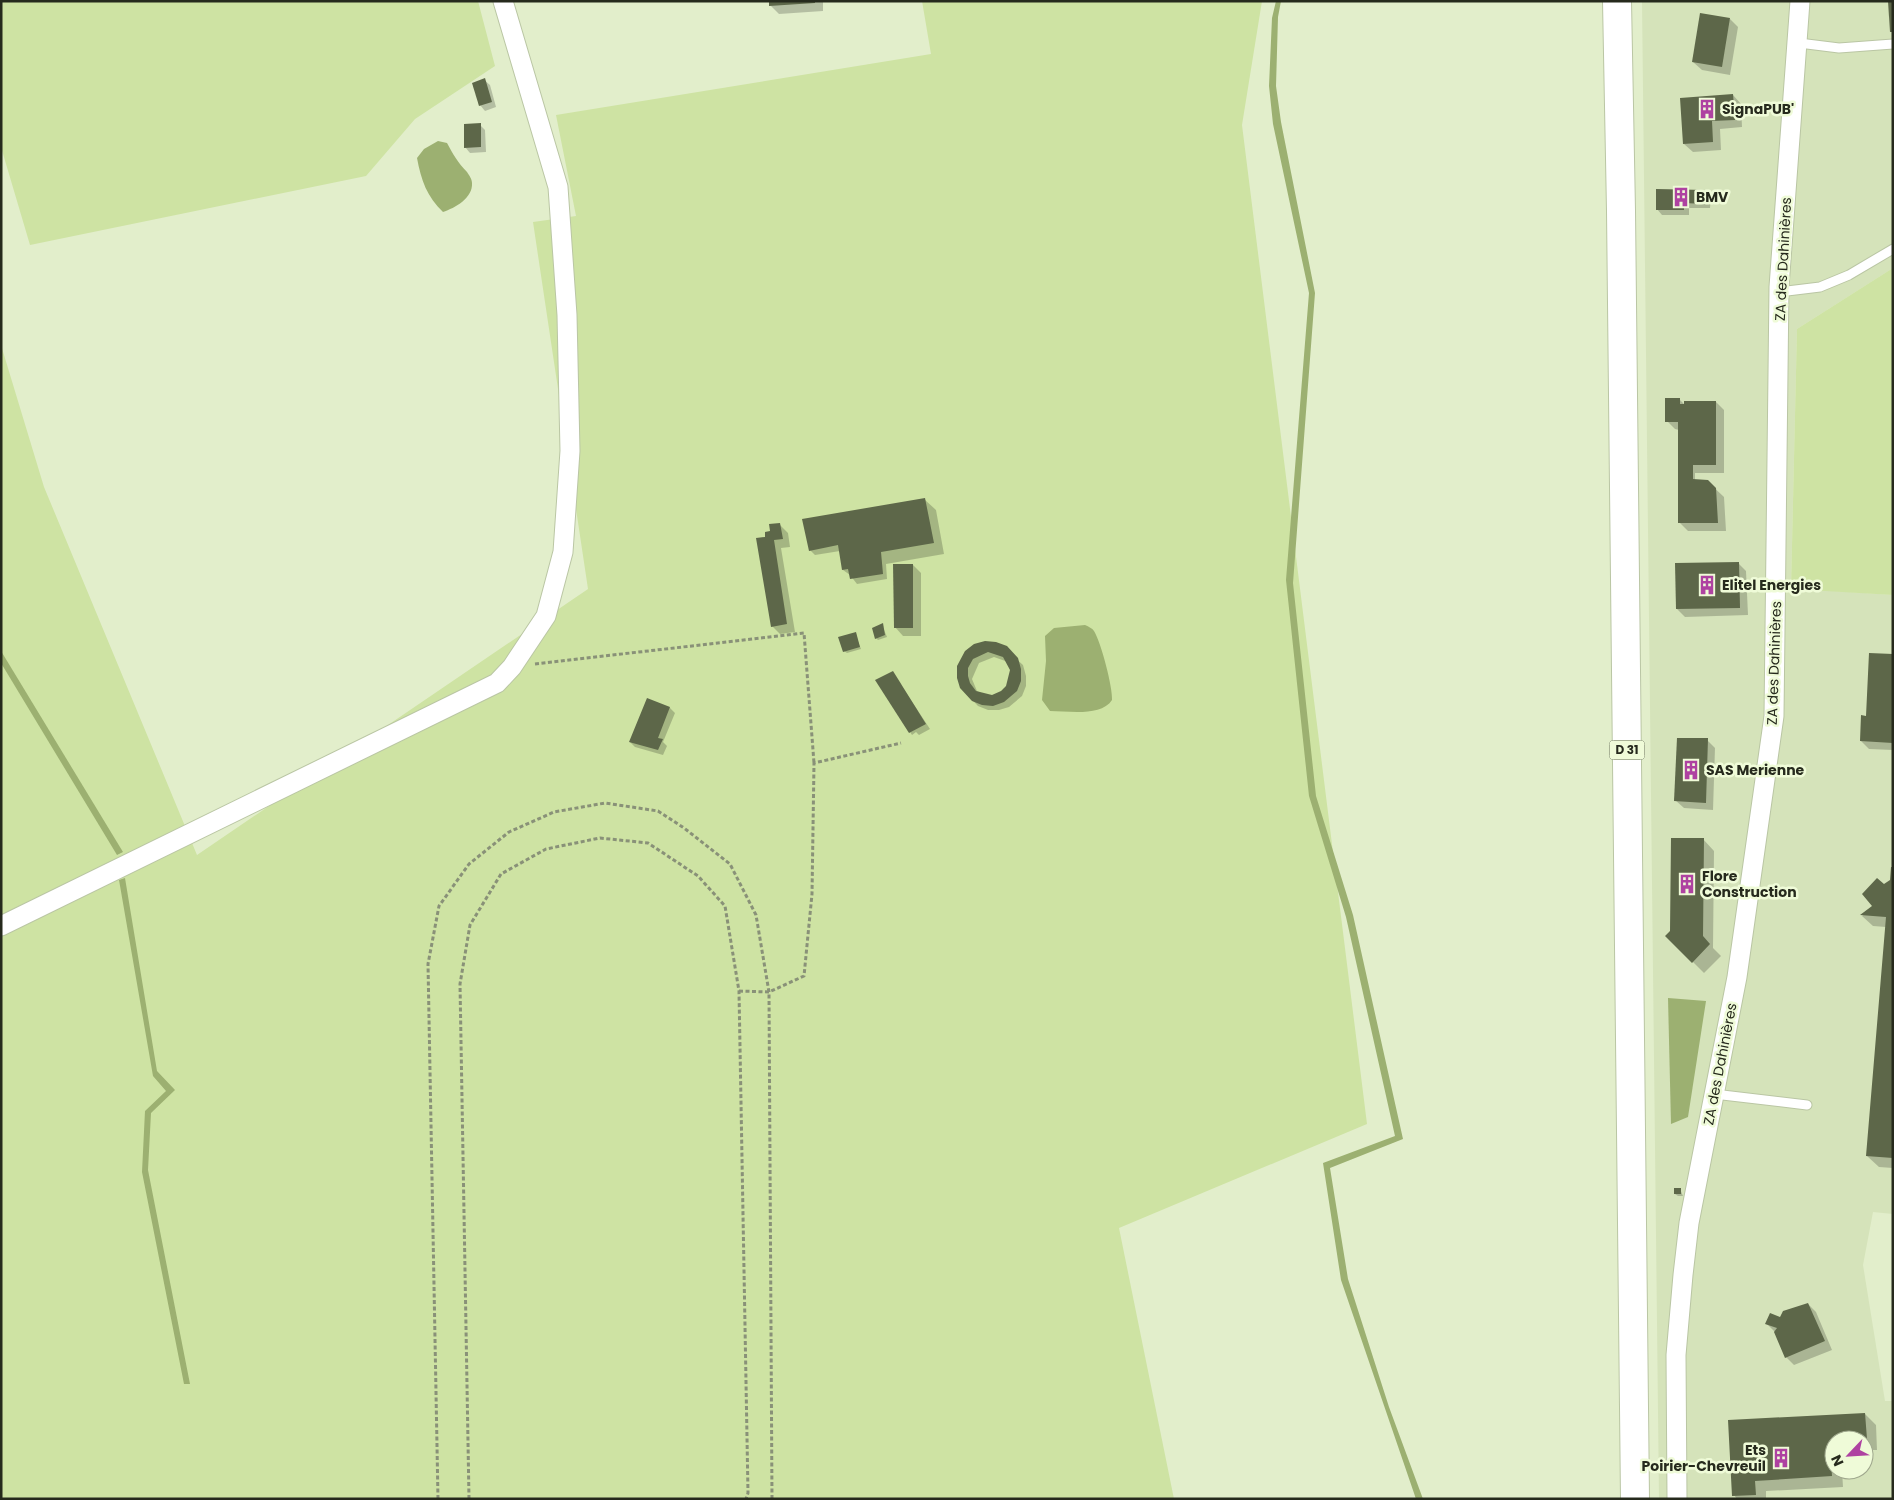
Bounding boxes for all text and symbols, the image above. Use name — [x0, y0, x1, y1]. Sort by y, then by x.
building icon: SignaPUB' — [1696, 98, 1718, 120]
place label: SignaPUB' — [1722, 99, 1794, 119]
building icon: BMV — [1670, 186, 1692, 208]
place label: BMV — [1696, 187, 1729, 207]
street label: ZA des Dahinières — [1770, 197, 1796, 321]
building icon: Elitel Energies — [1696, 574, 1718, 596]
place label: Elitel Energies — [1722, 575, 1821, 595]
street label: ZA des Dahinières — [1762, 601, 1786, 725]
road number: D 31 — [1610, 740, 1644, 760]
building icon: SAS Merienne — [1680, 759, 1702, 781]
place label: SAS Merienne — [1706, 760, 1805, 780]
place label: Flore Construction — [1702, 866, 1797, 902]
building icon: Flore Construction — [1676, 873, 1698, 895]
street label: ZA des Dahinières — [1698, 1001, 1742, 1127]
north arrow — [1824, 1430, 1874, 1480]
place label: Ets Poirier-Chevreuil — [1642, 1440, 1766, 1476]
building icon: Ets Poirier-Chevreuil — [1770, 1447, 1792, 1469]
text: N — [1826, 1451, 1849, 1469]

